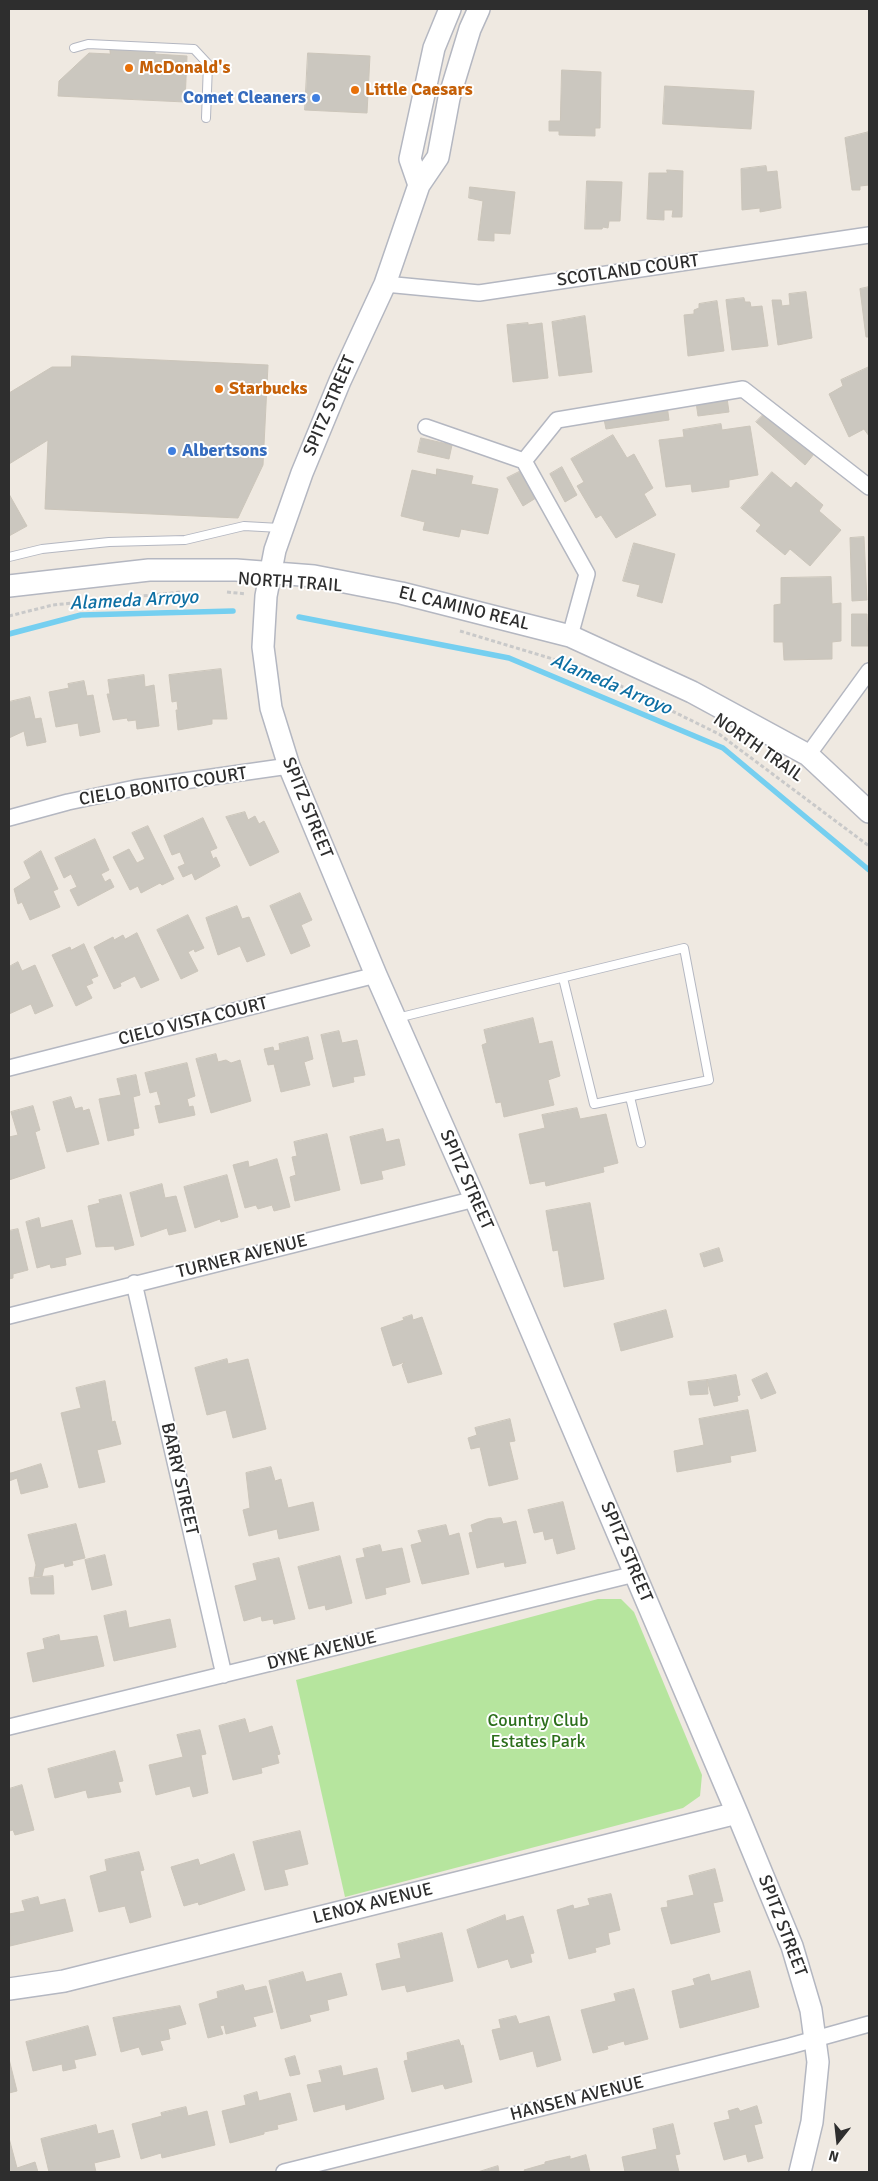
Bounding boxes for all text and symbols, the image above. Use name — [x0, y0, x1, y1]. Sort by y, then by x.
place label: McDonald's — [139, 57, 230, 79]
marker: McDonald's — [123, 62, 135, 74]
place label: Little Caesars — [365, 79, 473, 101]
marker: Little Caesars — [349, 84, 361, 96]
place label: Comet Cleaners — [183, 87, 306, 109]
marker: Comet Cleaners — [310, 92, 322, 104]
street label: SCOTLAND COURT — [556, 250, 700, 292]
street label: SPITZ STREET — [299, 353, 361, 459]
place label: Starbucks — [229, 378, 308, 400]
marker: Starbucks — [213, 383, 225, 395]
place label: Albertsons — [182, 440, 267, 462]
marker: Albertsons — [166, 445, 178, 457]
street label: NORTH TRAIL — [237, 569, 343, 597]
street label: EL CAMINO REAL — [396, 582, 532, 636]
water label: Alameda Arroyo — [69, 586, 199, 616]
water label: Alameda Arroyo — [547, 649, 675, 721]
street label: NORTH TRAIL — [709, 709, 807, 787]
street label: SPITZ STREET — [277, 754, 337, 862]
street label: CIELO BONITO COURT — [78, 763, 248, 811]
street label: CIELO VISTA COURT — [116, 993, 270, 1051]
street label: SPITZ STREET — [434, 1127, 498, 1233]
street label: TURNER AVENUE — [174, 1230, 310, 1284]
street label: BARRY STREET — [156, 1421, 202, 1537]
street label: SPITZ STREET — [595, 1499, 657, 1605]
street label: DYNE AVENUE — [265, 1627, 379, 1675]
park label: Country Club Estates Park — [488, 1710, 588, 1752]
street label: SPITZ STREET — [753, 1872, 811, 1980]
street label: LENOX AVENUE — [311, 1879, 435, 1929]
street label: HANSEN AVENUE — [508, 2072, 646, 2126]
north arrow — [813, 2116, 863, 2166]
text: N — [827, 2146, 841, 2165]

